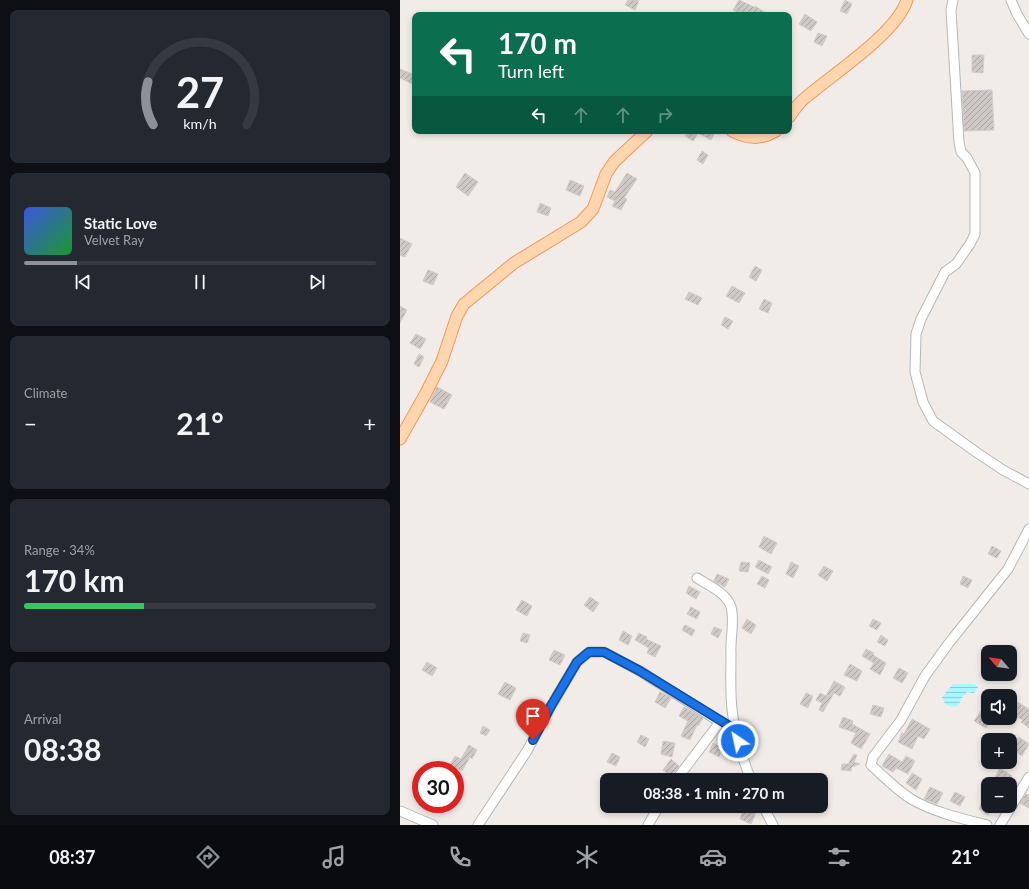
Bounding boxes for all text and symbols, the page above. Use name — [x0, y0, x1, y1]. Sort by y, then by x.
text: 170 m — [498, 26, 577, 60]
icon: left — [432, 28, 484, 80]
text: Turn left — [498, 60, 564, 82]
text: 27 — [176, 66, 224, 116]
icon: left — [528, 104, 550, 126]
icon: ahead — [570, 104, 592, 126]
icon: ahead — [612, 104, 634, 126]
icon: right — [654, 104, 676, 126]
text: km/h — [183, 114, 217, 131]
text: Static Love — [84, 214, 157, 232]
text: Velvet Ray — [84, 232, 144, 248]
icon: previous — [72, 271, 94, 293]
icon: pause — [189, 271, 211, 293]
icon: next — [306, 271, 328, 293]
text: Climate — [24, 385, 67, 401]
text: 21° — [176, 405, 224, 441]
text: − — [24, 410, 37, 437]
text: + — [363, 410, 376, 437]
text: Range · 34% — [24, 542, 95, 558]
text: 170 km — [24, 562, 125, 598]
north arrow — [981, 645, 1017, 681]
map controls — [981, 645, 1017, 813]
button: sound — [981, 689, 1017, 725]
pin — [516, 699, 550, 740]
icon: arrive — [522, 705, 544, 727]
text: Arrival — [24, 711, 61, 727]
position arrow — [717, 720, 759, 762]
text: 08:38 — [24, 731, 101, 767]
button: + — [981, 733, 1017, 769]
speed limit sign: 30 — [412, 761, 464, 813]
button: − — [981, 777, 1017, 813]
text: 08:38 · 1 min · 270 m — [644, 784, 784, 802]
icon: directions — [194, 843, 222, 871]
icon: music — [320, 843, 348, 871]
icon: phone — [446, 843, 474, 871]
icon: climate — [573, 843, 601, 871]
icon: car — [699, 843, 727, 871]
icon: filters — [825, 843, 853, 871]
text: 08:37 — [49, 846, 96, 868]
text: 21° — [951, 846, 980, 868]

